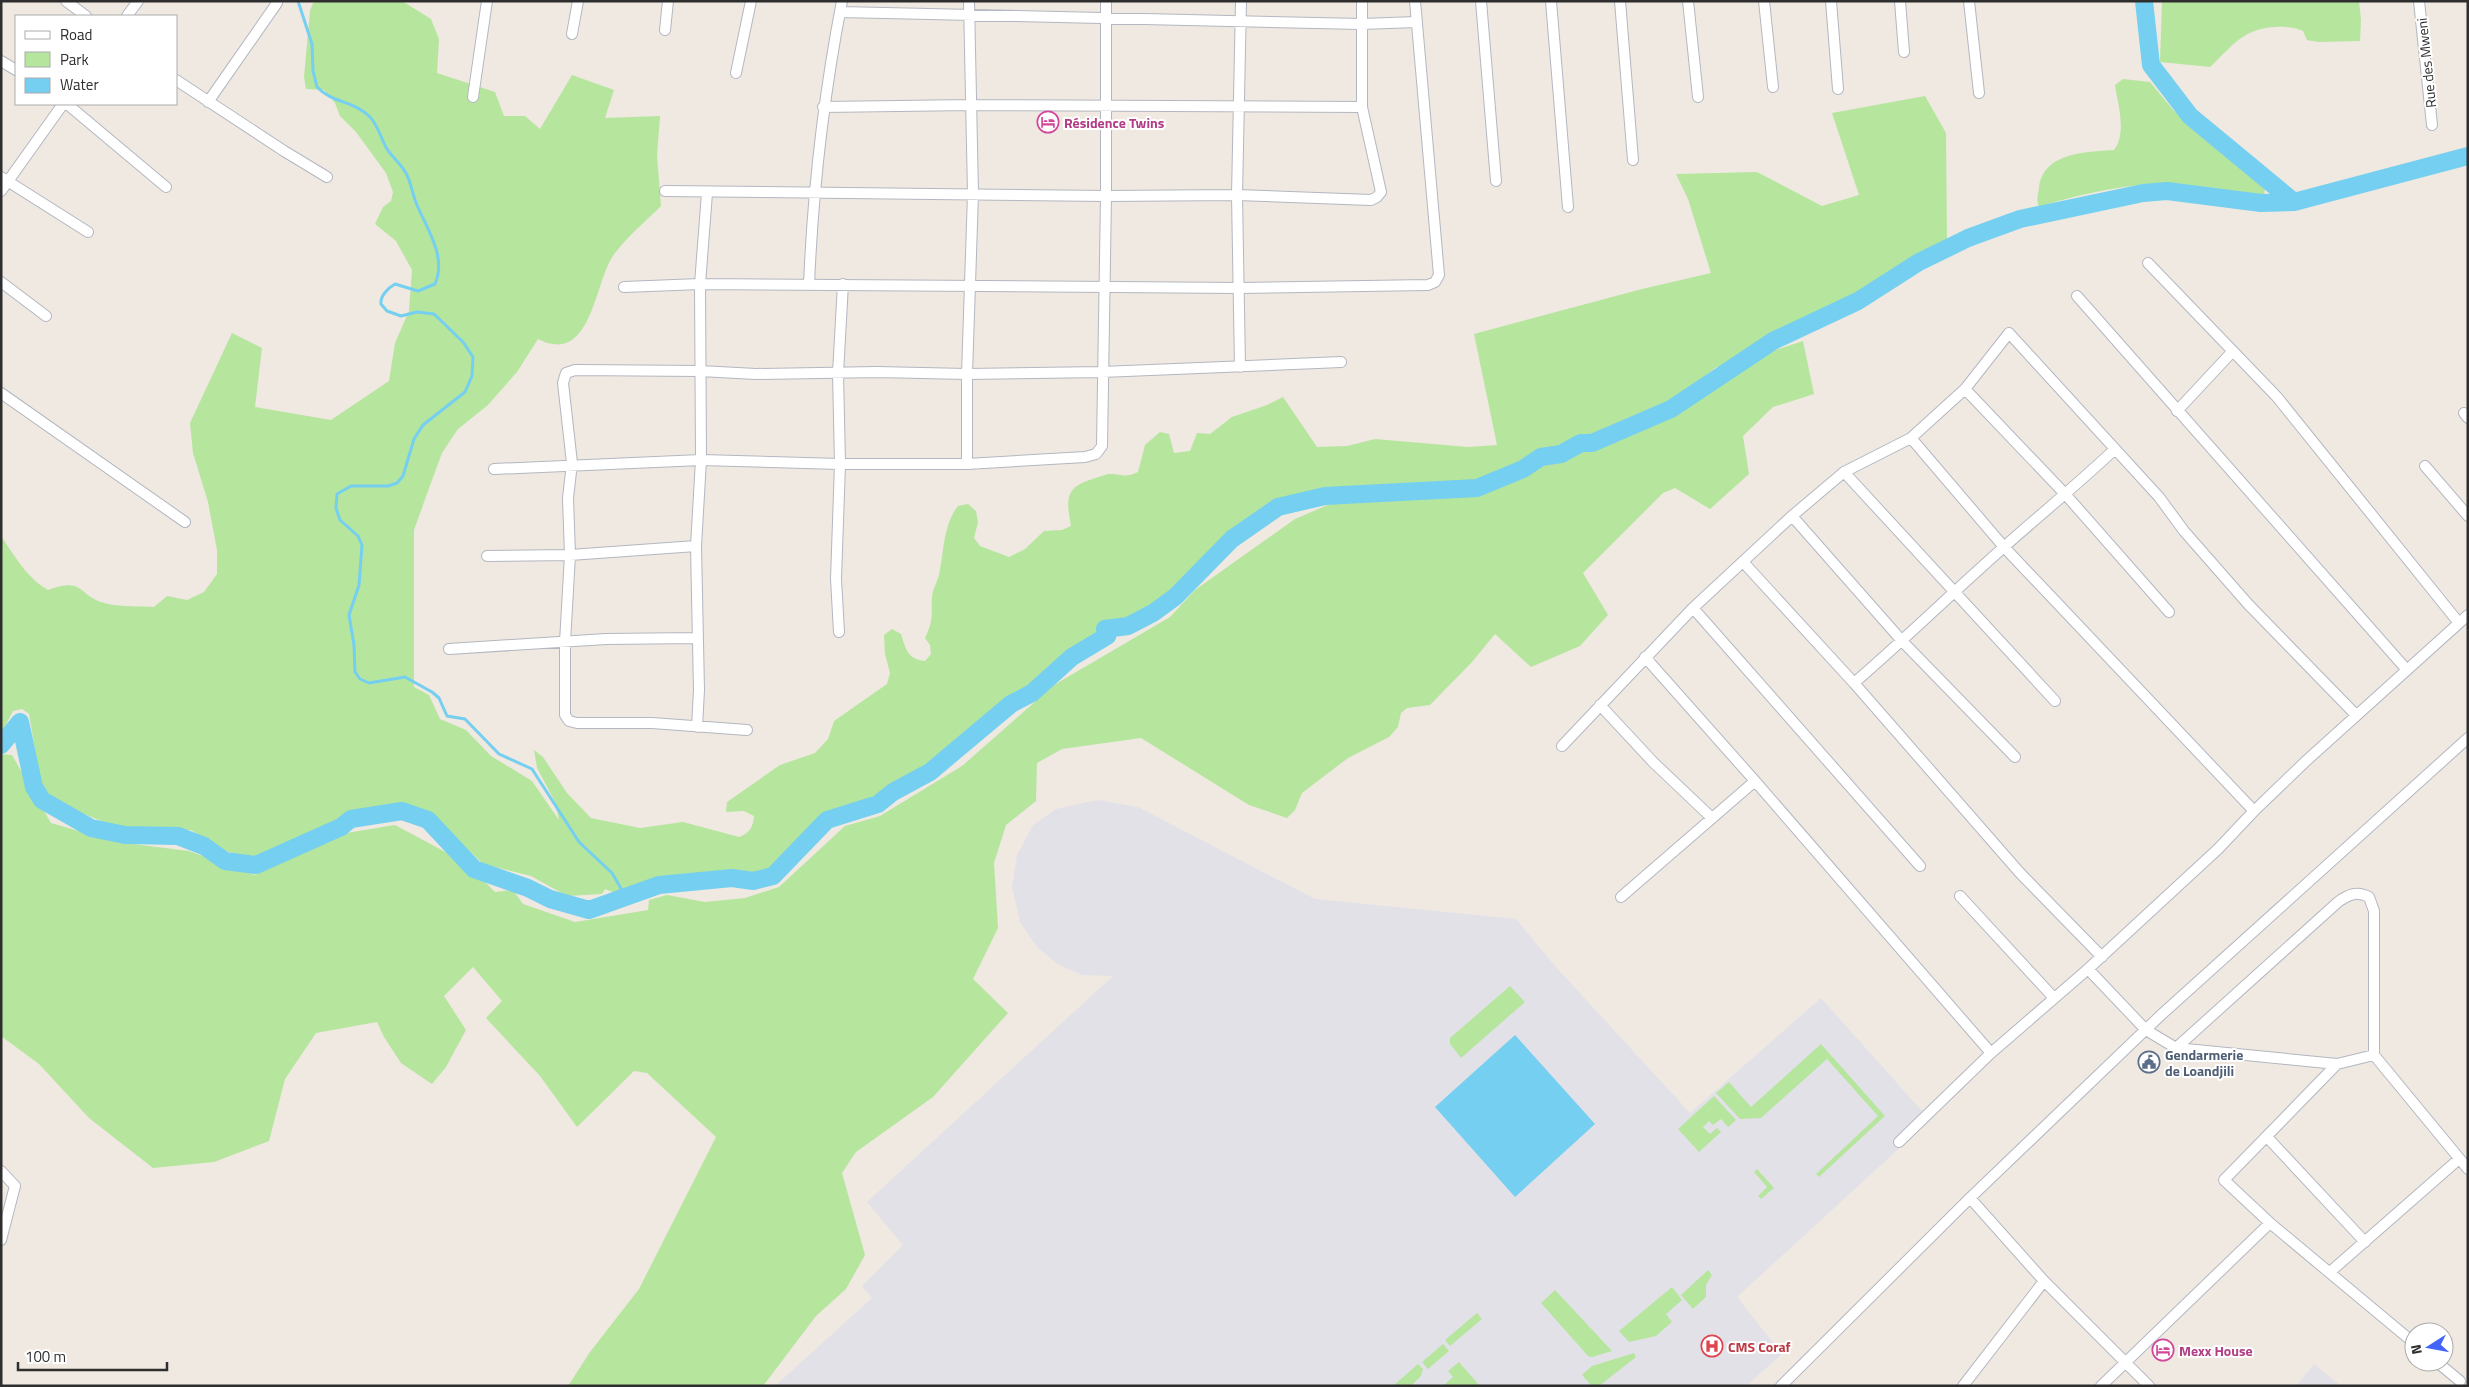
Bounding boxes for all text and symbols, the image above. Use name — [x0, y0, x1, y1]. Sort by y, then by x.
legend — [15, 15, 178, 105]
street label: Rue des Mweni — [2411, 17, 2441, 109]
text: Road — [60, 23, 92, 46]
text: Park — [60, 48, 89, 71]
text: Water — [60, 73, 99, 96]
hotel icon: Résidence Twins — [1036, 110, 1060, 134]
place label: Résidence Twins — [1064, 112, 1165, 133]
place label: Gendarmerie de Loandjili — [2165, 1044, 2243, 1081]
public building icon: Gendarmerie de Loandjili — [2137, 1050, 2161, 1074]
north arrow — [2404, 1322, 2454, 1372]
hospital icon: CMS Coraf — [1700, 1334, 1724, 1358]
place label: CMS Coraf — [1728, 1336, 1791, 1357]
hotel icon: Mexx House — [2151, 1338, 2175, 1362]
scale bar — [18, 1340, 166, 1372]
place label: Mexx House — [2179, 1340, 2253, 1361]
text: N — [2405, 1343, 2427, 1356]
text: 100 m — [25, 1345, 66, 1368]

